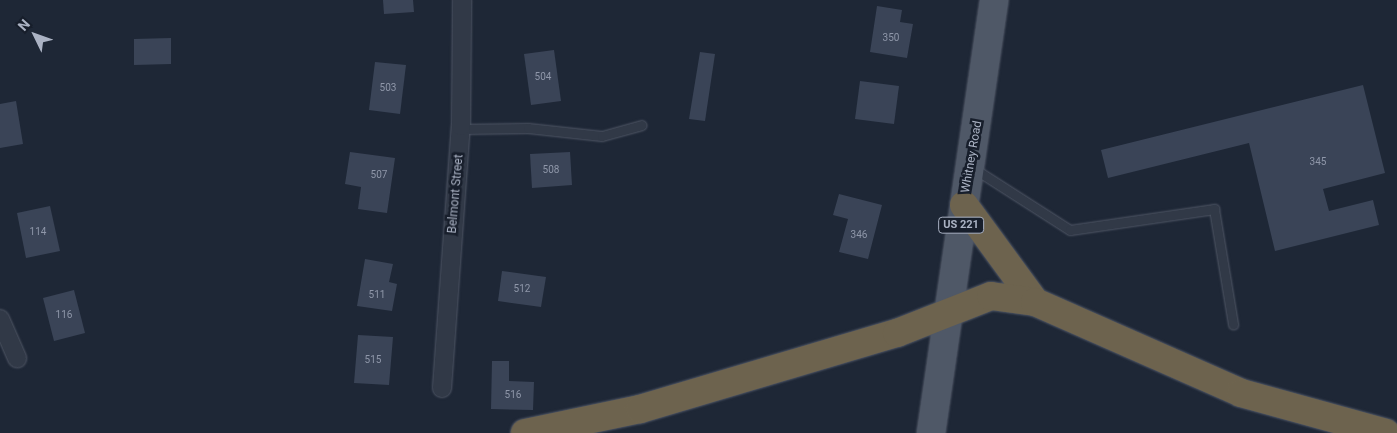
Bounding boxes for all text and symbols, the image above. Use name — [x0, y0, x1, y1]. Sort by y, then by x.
north arrow — [10, 10, 60, 60]
text: N — [15, 16, 33, 34]
house number: 350 — [883, 32, 899, 44]
house number: 504 — [535, 71, 551, 83]
house number: 503 — [380, 82, 396, 94]
street label: Whitney Road — [959, 120, 985, 194]
street label: Belmont Street — [445, 154, 467, 234]
house number: 345 — [1310, 156, 1326, 168]
house number: 508 — [543, 164, 559, 176]
house number: 507 — [371, 169, 387, 181]
road number: US 221 — [937, 216, 985, 234]
house number: 114 — [30, 226, 46, 238]
house number: 346 — [851, 229, 867, 241]
house number: 512 — [514, 283, 530, 295]
house number: 511 — [369, 289, 385, 301]
house number: 116 — [56, 309, 72, 321]
house number: 515 — [365, 354, 381, 366]
house number: 516 — [505, 389, 521, 401]

